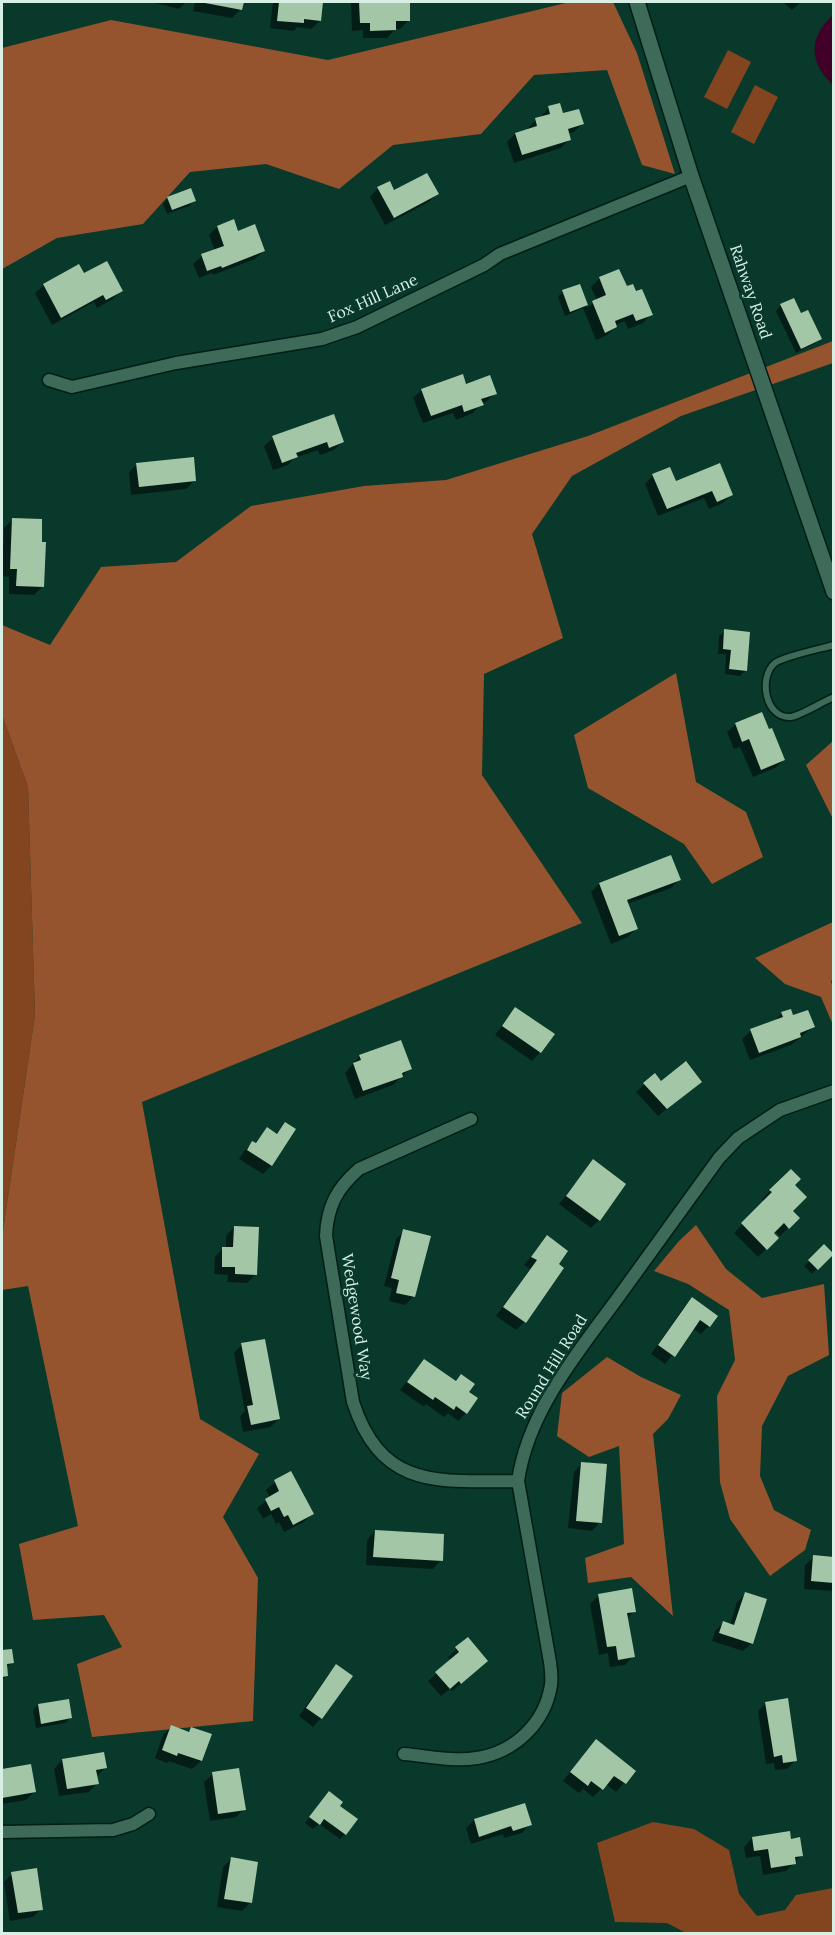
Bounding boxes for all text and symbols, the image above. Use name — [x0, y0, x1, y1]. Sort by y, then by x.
street label: Rahway Road — [725, 242, 775, 342]
street label: Fox Hill Lane — [325, 271, 421, 327]
street label: Wedgewood Way — [337, 1252, 375, 1382]
street label: Round Hill Road — [512, 1311, 592, 1423]

